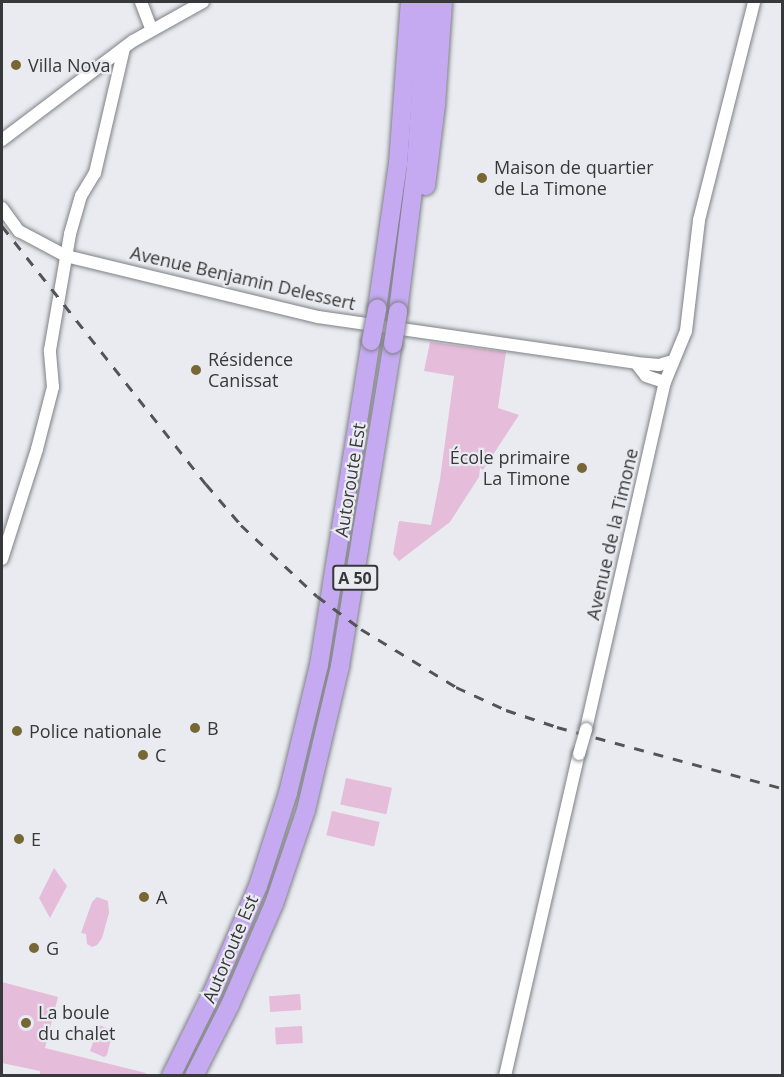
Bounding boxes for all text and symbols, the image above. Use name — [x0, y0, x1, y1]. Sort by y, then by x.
place label: Villa Nova — [28, 54, 110, 76]
marker: Villa Nova — [9, 58, 23, 72]
place label: Maison de quartier de La Timone — [494, 157, 653, 200]
marker: Maison de quartier de La Timone — [475, 171, 489, 185]
street label: Avenue Benjamin Delessert — [128, 242, 358, 314]
place label: Résidence Canissat — [208, 349, 293, 392]
marker: Résidence Canissat — [189, 363, 203, 377]
street label: Autoroute Est — [330, 421, 370, 539]
street label: Avenue de la Timone — [582, 446, 642, 622]
place label: École primaire La Timone — [450, 447, 570, 490]
marker: École primaire La Timone — [575, 461, 589, 475]
road number: A 50 — [331, 565, 379, 591]
place label: B — [207, 717, 219, 739]
place label: Police nationale — [29, 720, 162, 742]
marker: B — [188, 721, 202, 735]
marker: Police nationale — [10, 724, 24, 738]
place label: C — [155, 744, 166, 766]
marker: C — [136, 748, 150, 762]
place label: E — [31, 828, 41, 850]
marker: E — [12, 832, 26, 846]
place label: A — [156, 886, 167, 908]
marker: A — [137, 890, 151, 904]
street label: Autoroute Est — [198, 892, 262, 1006]
place label: G — [46, 937, 59, 959]
marker: G — [27, 941, 41, 955]
place label: La boule du chalet — [38, 1002, 115, 1044]
marker: La boule du chalet — [19, 1016, 33, 1030]

